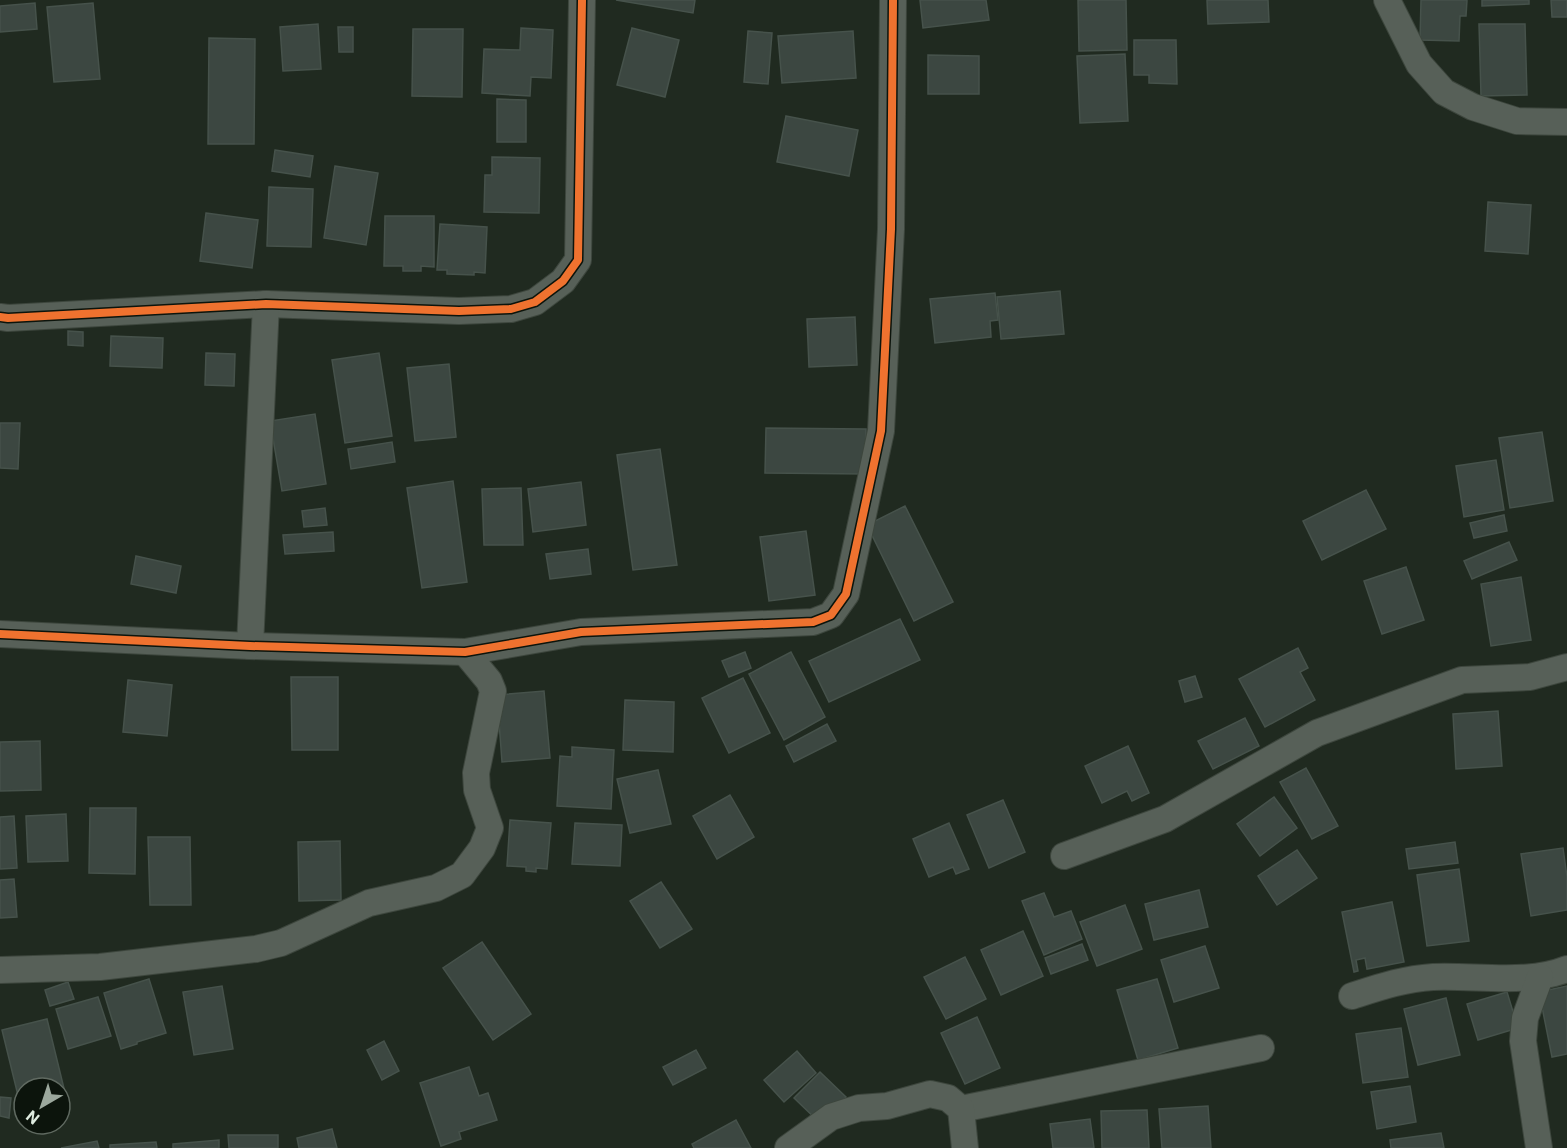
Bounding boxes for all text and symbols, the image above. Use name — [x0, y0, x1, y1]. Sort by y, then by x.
north arrow — [12, 1076, 72, 1136]
text: N — [23, 1106, 43, 1128]

